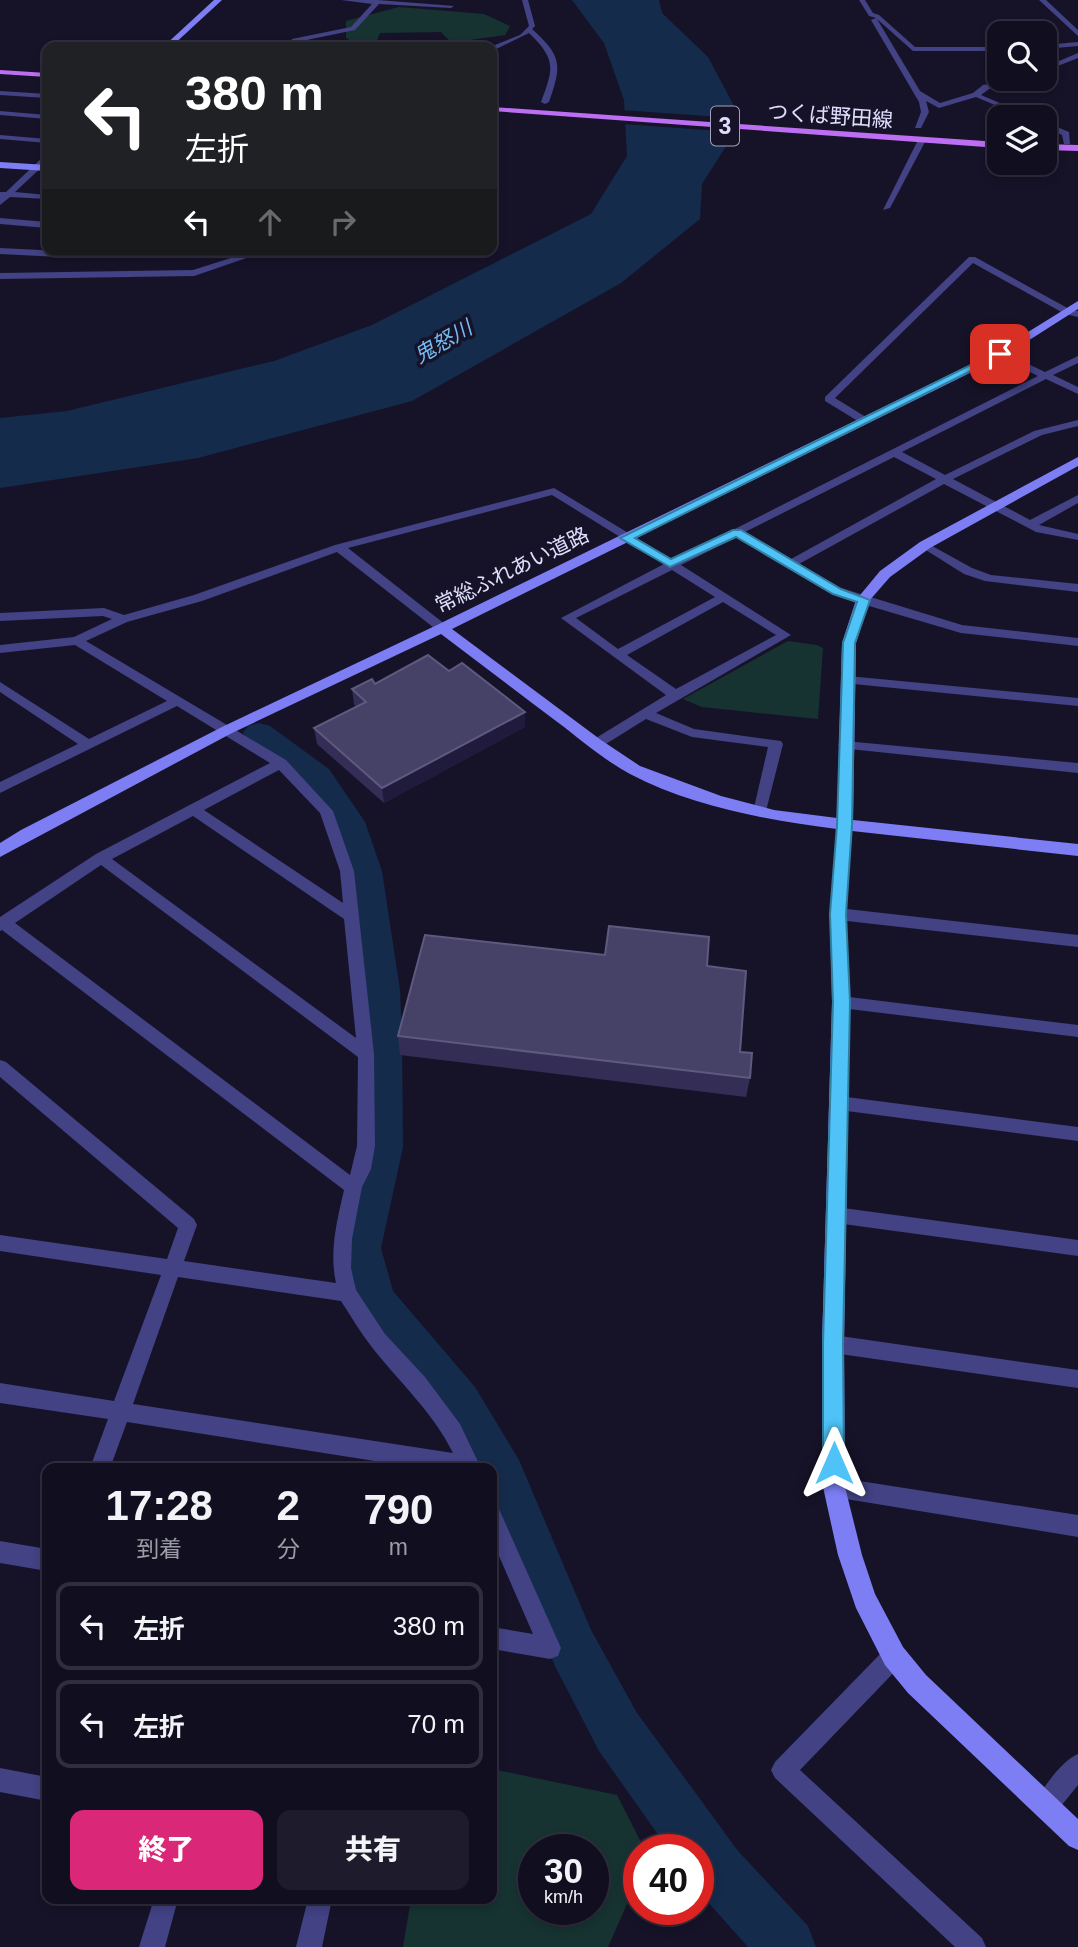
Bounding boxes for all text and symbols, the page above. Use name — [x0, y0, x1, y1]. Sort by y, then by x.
map controls — [987, 21, 1057, 175]
button: search — [987, 21, 1057, 91]
text: 380 m — [185, 66, 324, 120]
icon: left — [70, 70, 161, 161]
street label: つくば野田線 — [766, 100, 894, 131]
button: layers — [987, 105, 1057, 175]
road number: 3 — [711, 106, 739, 146]
text: 左折 — [185, 131, 249, 167]
icon: left — [178, 203, 216, 241]
icon: ahead — [251, 203, 289, 241]
icon: right — [324, 203, 362, 241]
water label: 鬼怒川 — [410, 315, 478, 367]
pin — [970, 324, 1030, 384]
icon: arrive — [981, 335, 1019, 373]
street label: 常総ふれあい道路 — [431, 522, 592, 617]
position arrow — [797, 1426, 871, 1500]
text: 17:28 — [106, 1482, 213, 1529]
text: 2 — [276, 1482, 300, 1529]
text: 790 — [363, 1486, 433, 1533]
text: m — [389, 1534, 408, 1560]
text: 到着 — [136, 1536, 182, 1562]
text: 分 — [277, 1536, 300, 1562]
icon: left — [74, 1607, 112, 1645]
text: 380 m — [393, 1611, 465, 1641]
text: 左折 — [133, 1614, 185, 1644]
icon: left — [74, 1705, 112, 1743]
text: 70 m — [407, 1709, 465, 1739]
text: 左折 — [133, 1712, 185, 1742]
button: 終了 — [70, 1810, 263, 1890]
button: 共有 — [277, 1810, 469, 1890]
speed limit sign: 40 — [623, 1834, 714, 1925]
text: 30 — [544, 1851, 583, 1890]
text: km/h — [544, 1887, 583, 1907]

